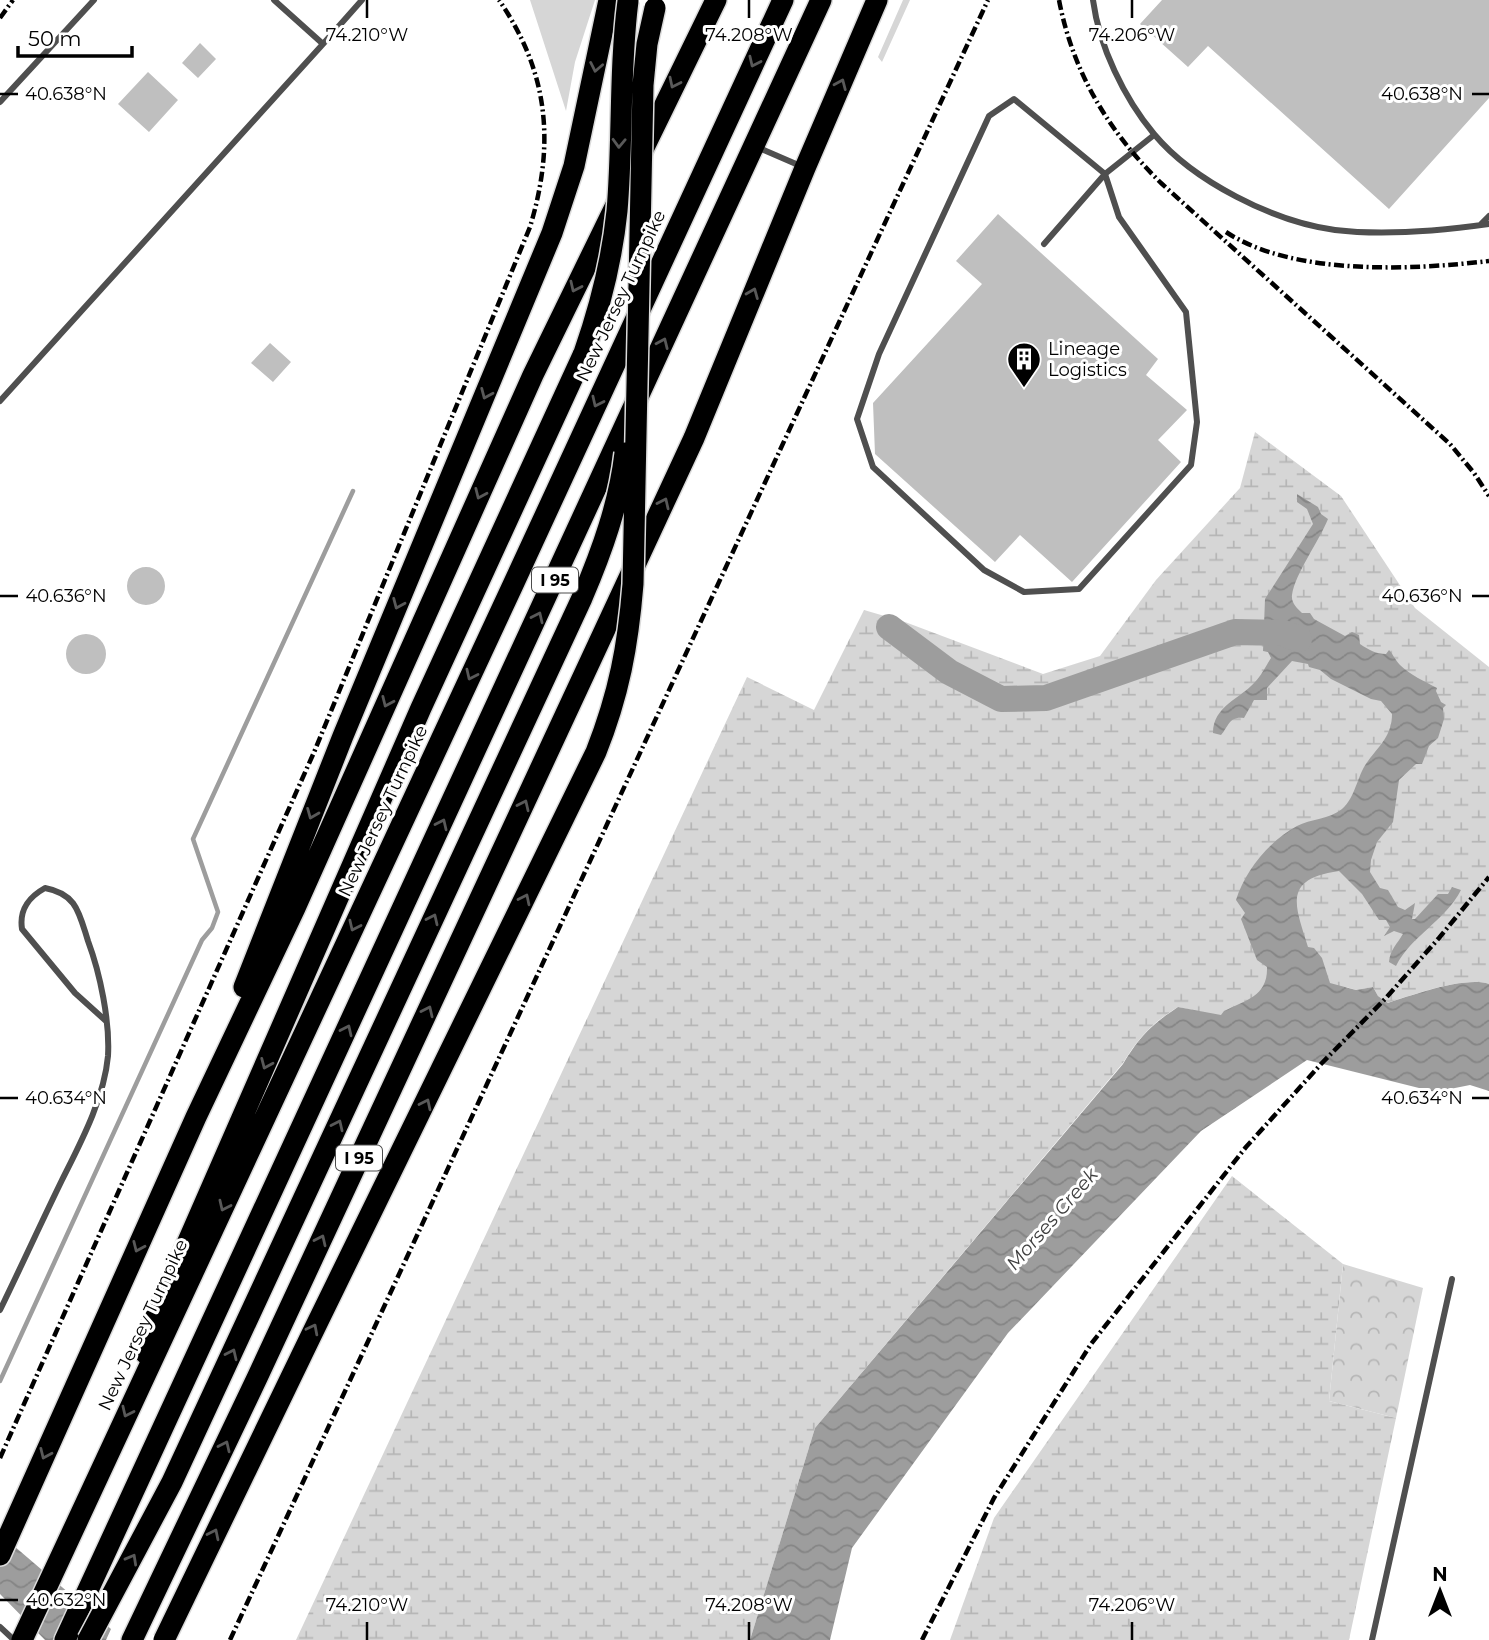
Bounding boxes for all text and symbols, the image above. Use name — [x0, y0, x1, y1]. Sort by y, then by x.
scale bar — [18, 14, 131, 58]
text: 74.210°W — [326, 24, 408, 46]
text: 74.208°W — [705, 24, 793, 46]
text: 74.206°W — [1089, 24, 1175, 46]
text: 50 m — [28, 26, 82, 51]
one-way arrow — [748, 55, 762, 67]
one-way arrow — [589, 61, 604, 73]
one-way arrow — [669, 76, 683, 88]
one-way arrow — [833, 78, 847, 90]
text: 40.638°N — [25, 83, 107, 105]
text: 40.638°N — [1381, 83, 1463, 105]
one-way arrow — [612, 137, 627, 148]
street label: New Jersey Turnpike — [572, 207, 670, 385]
one-way arrow — [569, 280, 583, 293]
one-way arrow — [745, 288, 759, 300]
one-way arrow — [655, 338, 669, 351]
place label: Lineage Logistics — [1048, 338, 1127, 381]
building icon: Lineage Logistics — [1005, 340, 1043, 389]
one-way arrow — [480, 387, 494, 399]
one-way arrow — [591, 395, 605, 407]
one-way arrow — [474, 487, 488, 499]
one-way arrow — [656, 498, 670, 510]
road number: I 95 — [532, 568, 578, 593]
text: 40.636°N — [25, 585, 107, 607]
text: 40.636°N — [1381, 585, 1463, 607]
one-way arrow — [393, 597, 407, 609]
one-way arrow — [530, 612, 544, 624]
one-way arrow — [465, 668, 479, 680]
one-way arrow — [381, 695, 395, 707]
street label: New Jersey Turnpike — [334, 722, 432, 900]
one-way arrow — [516, 800, 530, 812]
one-way arrow — [306, 807, 320, 819]
one-way arrow — [434, 819, 448, 831]
one-way arrow — [516, 894, 530, 906]
one-way arrow — [425, 914, 439, 926]
one-way arrow — [349, 919, 363, 931]
one-way arrow — [420, 1006, 434, 1018]
one-way arrow — [338, 1025, 352, 1037]
one-way arrow — [260, 1057, 274, 1069]
text: 40.634°N — [25, 1087, 107, 1109]
text: 40.634°N — [1381, 1087, 1463, 1109]
one-way arrow — [417, 1099, 431, 1111]
one-way arrow — [330, 1120, 344, 1133]
road number: I 95 — [336, 1146, 382, 1170]
water label: Morses Creek — [1001, 1163, 1103, 1275]
one-way arrow — [218, 1198, 232, 1211]
one-way arrow — [313, 1235, 327, 1247]
street label: New Jersey Turnpike — [94, 1236, 192, 1414]
one-way arrow — [132, 1240, 146, 1252]
one-way arrow — [305, 1324, 319, 1336]
one-way arrow — [223, 1349, 237, 1361]
one-way arrow — [122, 1404, 136, 1417]
one-way arrow — [217, 1441, 231, 1453]
one-way arrow — [39, 1447, 53, 1459]
one-way arrow — [206, 1529, 220, 1541]
one-way arrow — [124, 1553, 137, 1566]
north arrow — [1405, 1556, 1475, 1626]
text: N — [1432, 1563, 1448, 1586]
text: 40.632°N — [26, 1589, 106, 1611]
text: 74.210°W — [326, 1594, 408, 1616]
text: 74.208°W — [705, 1594, 793, 1616]
text: 74.206°W — [1089, 1594, 1175, 1616]

